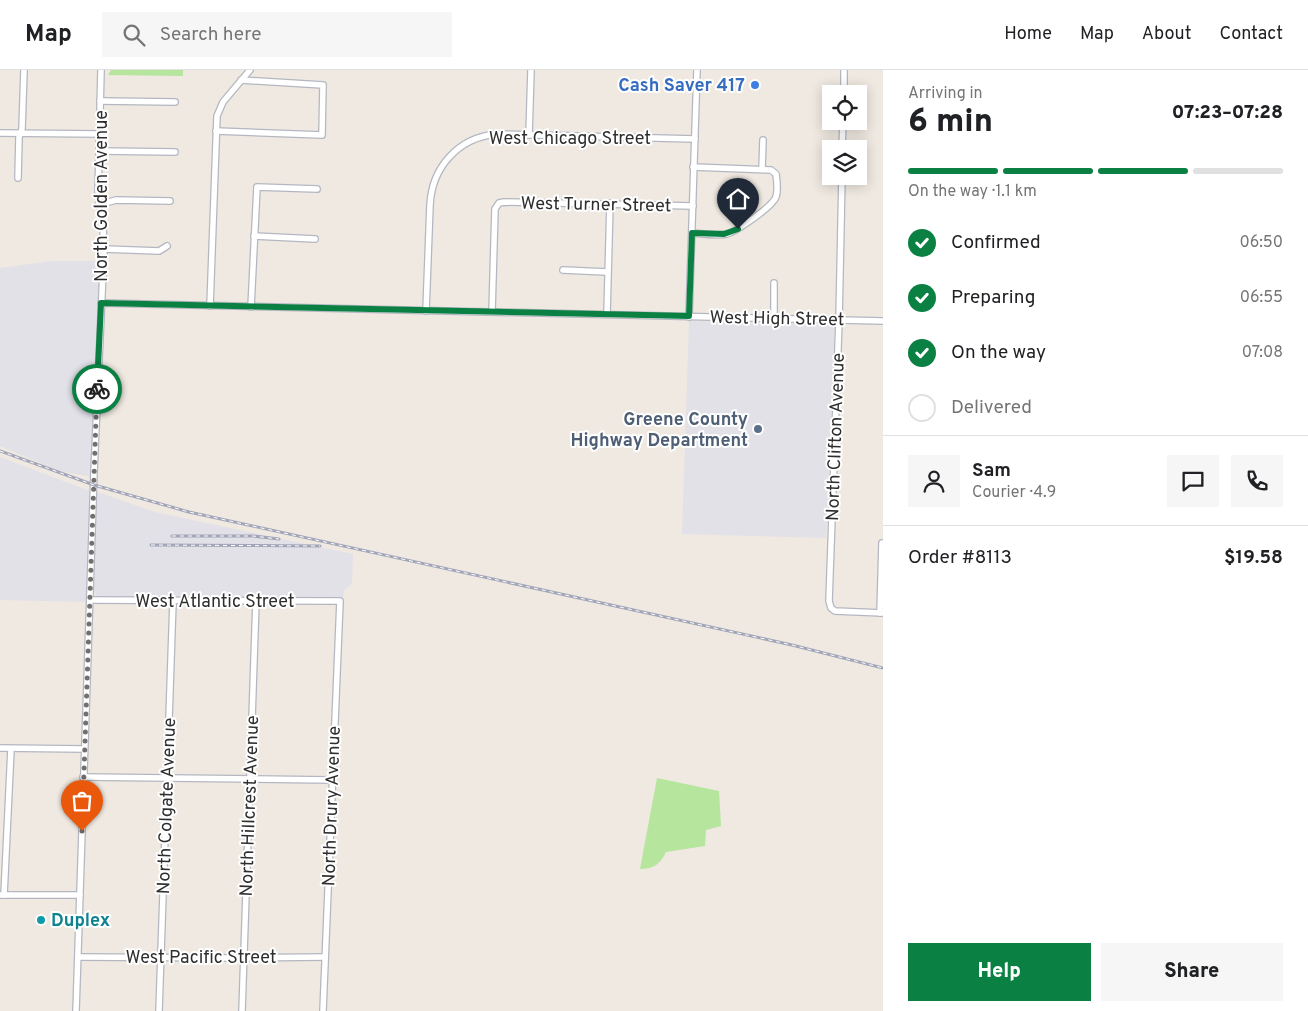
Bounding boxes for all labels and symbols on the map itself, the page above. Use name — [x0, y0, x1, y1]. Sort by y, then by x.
place label: Cash Saver 417 — [618, 75, 745, 98]
marker: Cash Saver 417 — [749, 79, 761, 91]
street label: North Golden Avenue — [91, 110, 114, 282]
street label: West Chicago Street — [489, 128, 651, 151]
pin — [717, 178, 759, 229]
street label: West Turner Street — [520, 193, 672, 218]
street label: West High Street — [709, 307, 845, 332]
street label: North Clifton Avenue — [822, 353, 851, 522]
courier — [72, 364, 122, 414]
place label: Greene County Highway Department — [571, 409, 748, 453]
marker: Greene County Highway Department — [752, 423, 764, 435]
street label: West Atlantic Street — [135, 591, 295, 614]
street label: North Hillcrest Avenue — [236, 715, 265, 897]
street label: North Colgate Avenue — [153, 717, 182, 895]
street label: North Drury Avenue — [318, 725, 347, 887]
pin — [61, 780, 103, 831]
place label: Duplex — [51, 910, 110, 933]
marker: Duplex — [35, 914, 47, 926]
street label: West Pacific Street — [125, 947, 277, 970]

